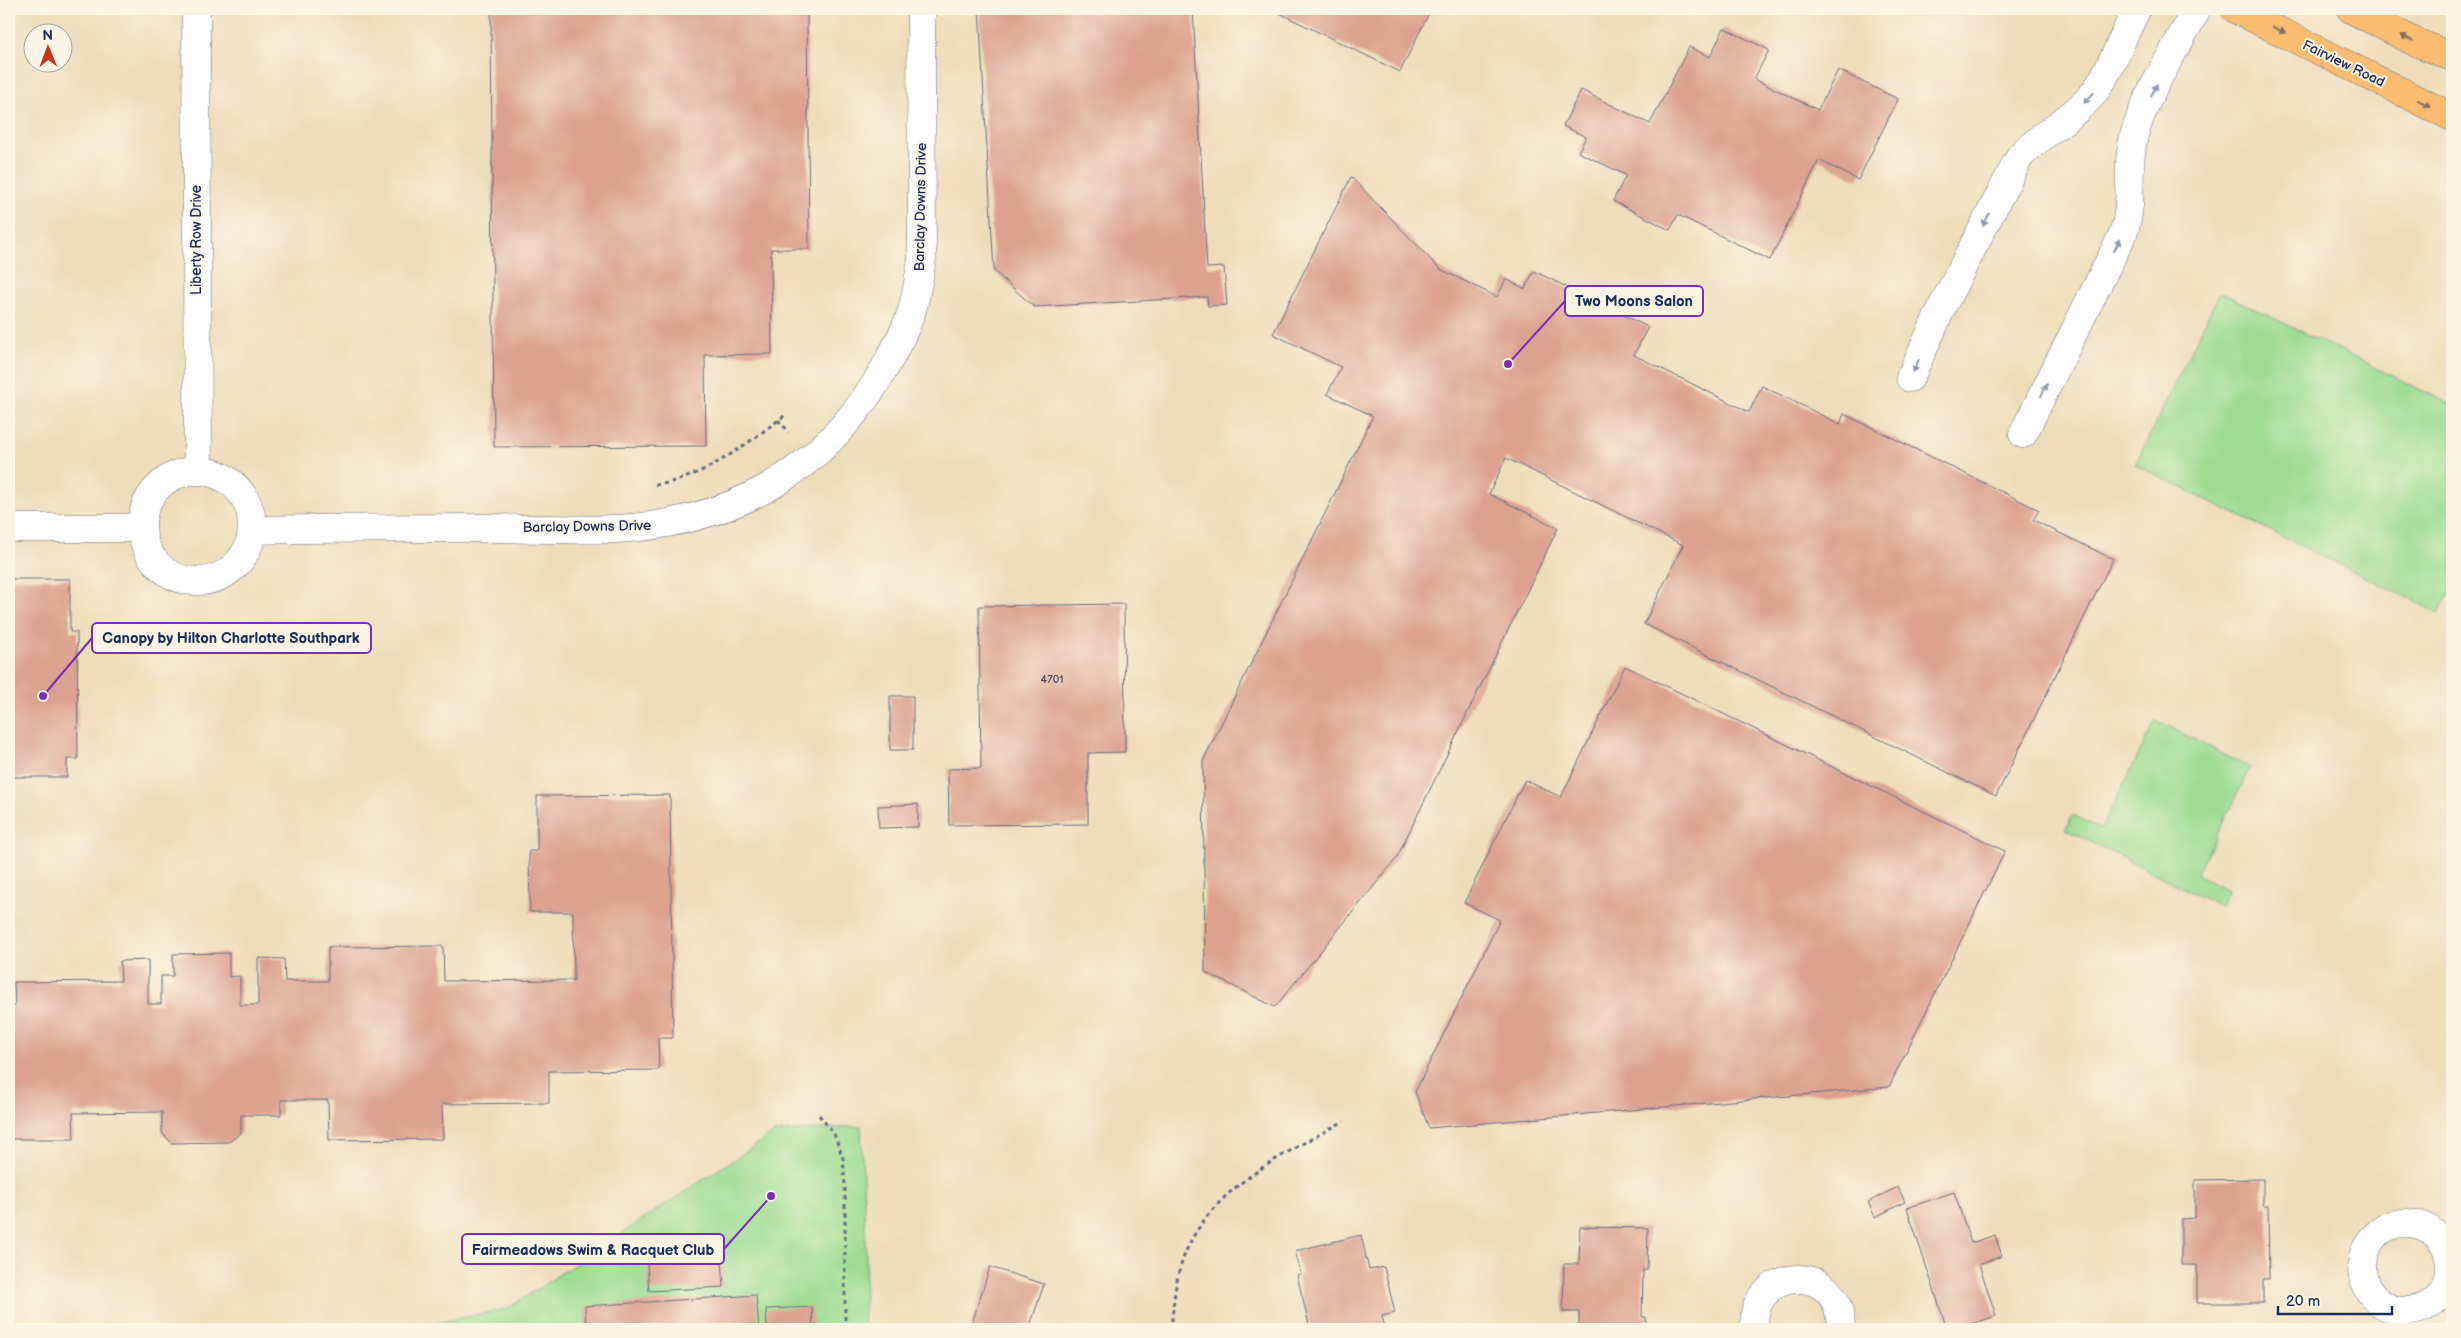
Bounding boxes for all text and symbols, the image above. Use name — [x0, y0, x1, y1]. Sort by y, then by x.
north arrow — [22, 22, 72, 72]
one-way arrow — [2272, 26, 2286, 34]
text: N — [42, 27, 53, 44]
one-way arrow — [2400, 33, 2415, 42]
street label: Fairview Road — [2300, 36, 2388, 91]
one-way arrow — [2150, 82, 2158, 97]
one-way arrow — [2083, 91, 2095, 103]
one-way arrow — [2417, 99, 2431, 107]
street label: Barclay Downs Drive — [911, 143, 930, 271]
street label: Liberty Row Drive — [188, 185, 205, 295]
one-way arrow — [1982, 212, 1991, 227]
one-way arrow — [2113, 238, 2121, 252]
callout: Two Moons Salon — [1565, 286, 1703, 316]
text: Two Moons Salon — [1575, 292, 1693, 311]
one-way arrow — [1911, 359, 1919, 373]
one-way arrow — [2040, 383, 2048, 398]
street label: Barclay Downs Drive — [523, 517, 651, 536]
callout: Canopy by Hilton Charlotte Southpark — [92, 623, 371, 653]
text: Canopy by Hilton Charlotte Southpark — [102, 629, 360, 648]
house number: 4701 — [1041, 673, 1063, 686]
callout: Fairmeadows Swim & Racquet Club — [462, 1234, 724, 1264]
text: Fairmeadows Swim & Racquet Club — [472, 1241, 714, 1260]
scale bar — [2278, 1283, 2392, 1315]
text: 20 m — [2286, 1292, 2320, 1311]

